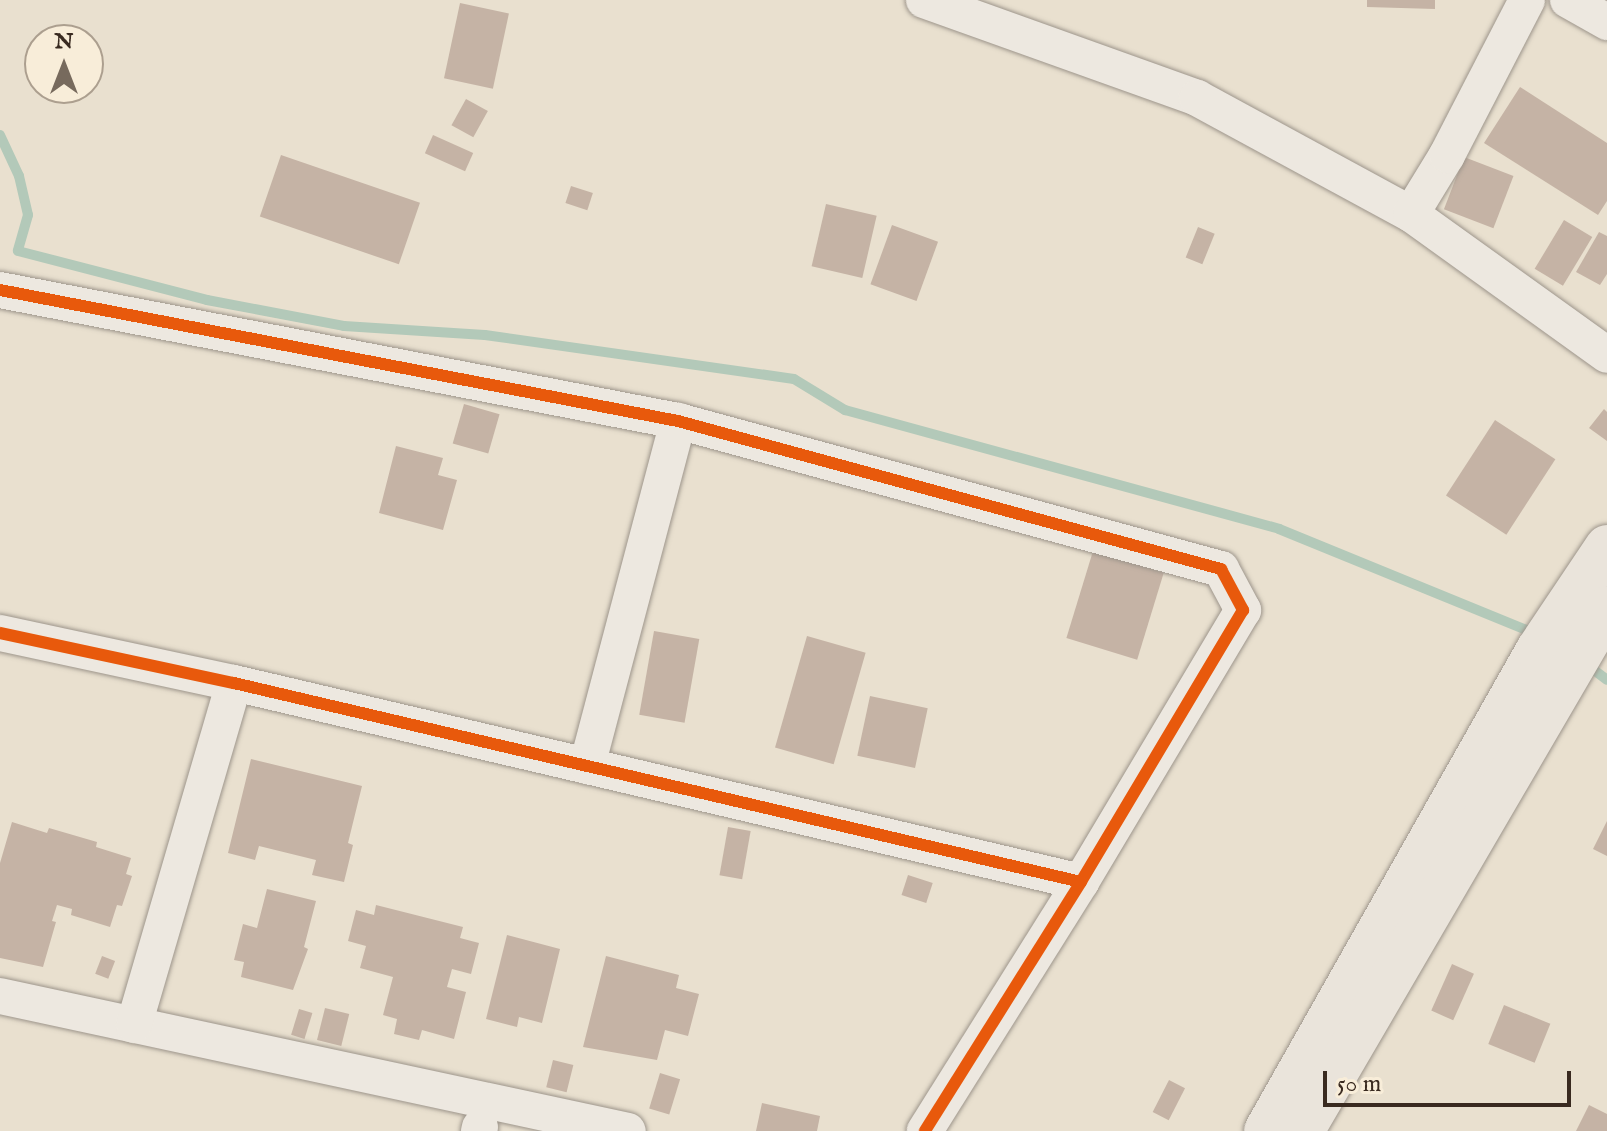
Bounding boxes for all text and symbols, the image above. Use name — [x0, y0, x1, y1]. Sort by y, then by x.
north arrow — [24, 24, 104, 104]
text: N — [54, 28, 74, 56]
scale bar — [1327, 1055, 1575, 1105]
text: 50 m — [1337, 1069, 1381, 1100]

